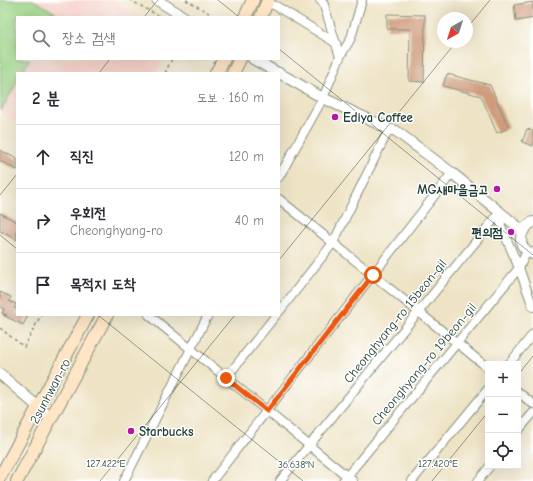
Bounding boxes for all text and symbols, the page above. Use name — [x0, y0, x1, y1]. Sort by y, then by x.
north arrow — [437, 12, 473, 48]
search box — [16, 16, 280, 60]
icon: search — [30, 27, 52, 49]
text: 장소 검색 — [62, 29, 115, 47]
text: 2 분 — [32, 89, 60, 108]
text: 도보 · 160 m — [197, 90, 264, 105]
place label: Ediya Coffee — [343, 110, 414, 125]
marker: Ediya Coffee — [330, 112, 340, 122]
icon: ahead — [32, 146, 54, 168]
text: 직진 — [70, 147, 94, 165]
text: 120 m — [229, 149, 264, 164]
place label: MG새마을금고 — [417, 182, 489, 197]
marker: MG새마을금고 — [492, 184, 502, 194]
text: 우회전 — [70, 204, 106, 222]
icon: right — [32, 210, 54, 232]
text: 40 m — [235, 213, 264, 228]
text: Cheonghyang-ro — [70, 223, 163, 238]
place label: 편의점 — [472, 225, 504, 240]
marker: 편의점 — [506, 227, 516, 237]
street label: Cheonghyang-ro 15beon-gil — [340, 256, 450, 386]
route start — [364, 266, 382, 284]
icon: arrive — [32, 274, 54, 296]
text: 목적지 도착 — [70, 275, 136, 293]
street label: Cheonghyang-ro 19beon-gil — [369, 300, 479, 428]
street label: 2sunhwan-ro — [27, 356, 73, 426]
map controls — [485, 361, 521, 469]
button: + — [485, 361, 521, 397]
route end — [217, 369, 235, 387]
button: − — [485, 397, 521, 433]
place label: Starbucks — [139, 424, 194, 439]
marker: Starbucks — [126, 426, 136, 436]
button: locate — [485, 433, 521, 469]
text: 127.422°E — [86, 458, 126, 470]
text: 127.420°E — [418, 458, 458, 470]
text: 36.638°N — [278, 459, 314, 471]

